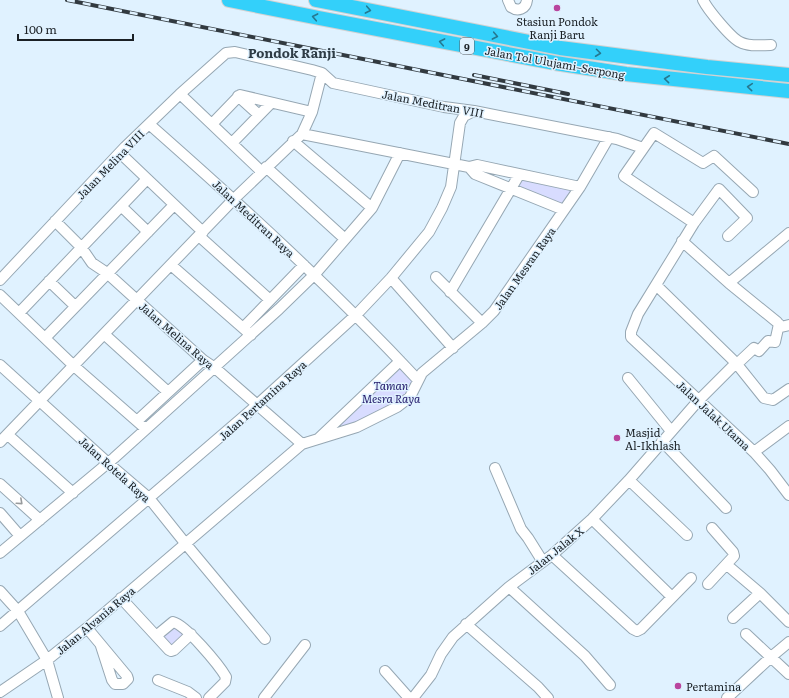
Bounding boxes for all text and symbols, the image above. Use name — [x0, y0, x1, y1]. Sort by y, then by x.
marker: Stasiun Pondok Ranji Baru — [552, 3, 562, 13]
one-way arrow — [365, 6, 371, 14]
place label: Stasiun Pondok Ranji Baru — [516, 13, 598, 42]
one-way arrow — [311, 14, 318, 22]
scale bar — [18, 16, 133, 42]
text: 100 m — [24, 20, 57, 38]
one-way arrow — [492, 31, 498, 39]
one-way arrow — [439, 38, 445, 46]
road number: 9 — [460, 38, 474, 54]
street label: Jalan Tol Ulujami–Serpong — [484, 42, 627, 82]
district label: Pondok Ranji — [248, 43, 336, 62]
one-way arrow — [595, 48, 601, 57]
one-way arrow — [664, 74, 670, 83]
one-way arrow — [747, 83, 753, 92]
street label: Jalan Meditran VIII — [381, 85, 485, 121]
street label: Jalan Melina VIII — [73, 126, 147, 202]
street label: Jalan Meditran Raya — [209, 176, 299, 260]
street label: Jalan Mesran Raya — [489, 223, 559, 313]
street label: Jalan Melina Raya — [136, 298, 218, 372]
street label: Jalan Pertamina Raya — [215, 356, 309, 444]
street label: Jalan Jalak Utama — [673, 376, 755, 454]
park label: Taman Mesra Raya — [362, 377, 421, 406]
place label: Masjid Al-Ikhlash — [625, 424, 681, 453]
street label: Jalan Rotela Raya — [76, 432, 154, 506]
marker: Masjid Al-Ikhlash — [612, 433, 622, 443]
one-way arrow — [15, 498, 23, 505]
street label: Jalan Jalak X — [523, 522, 587, 578]
street label: Jalan Alvania Raya — [52, 582, 138, 658]
place label: Pertamina — [686, 678, 741, 694]
marker: Pertamina — [673, 681, 683, 691]

